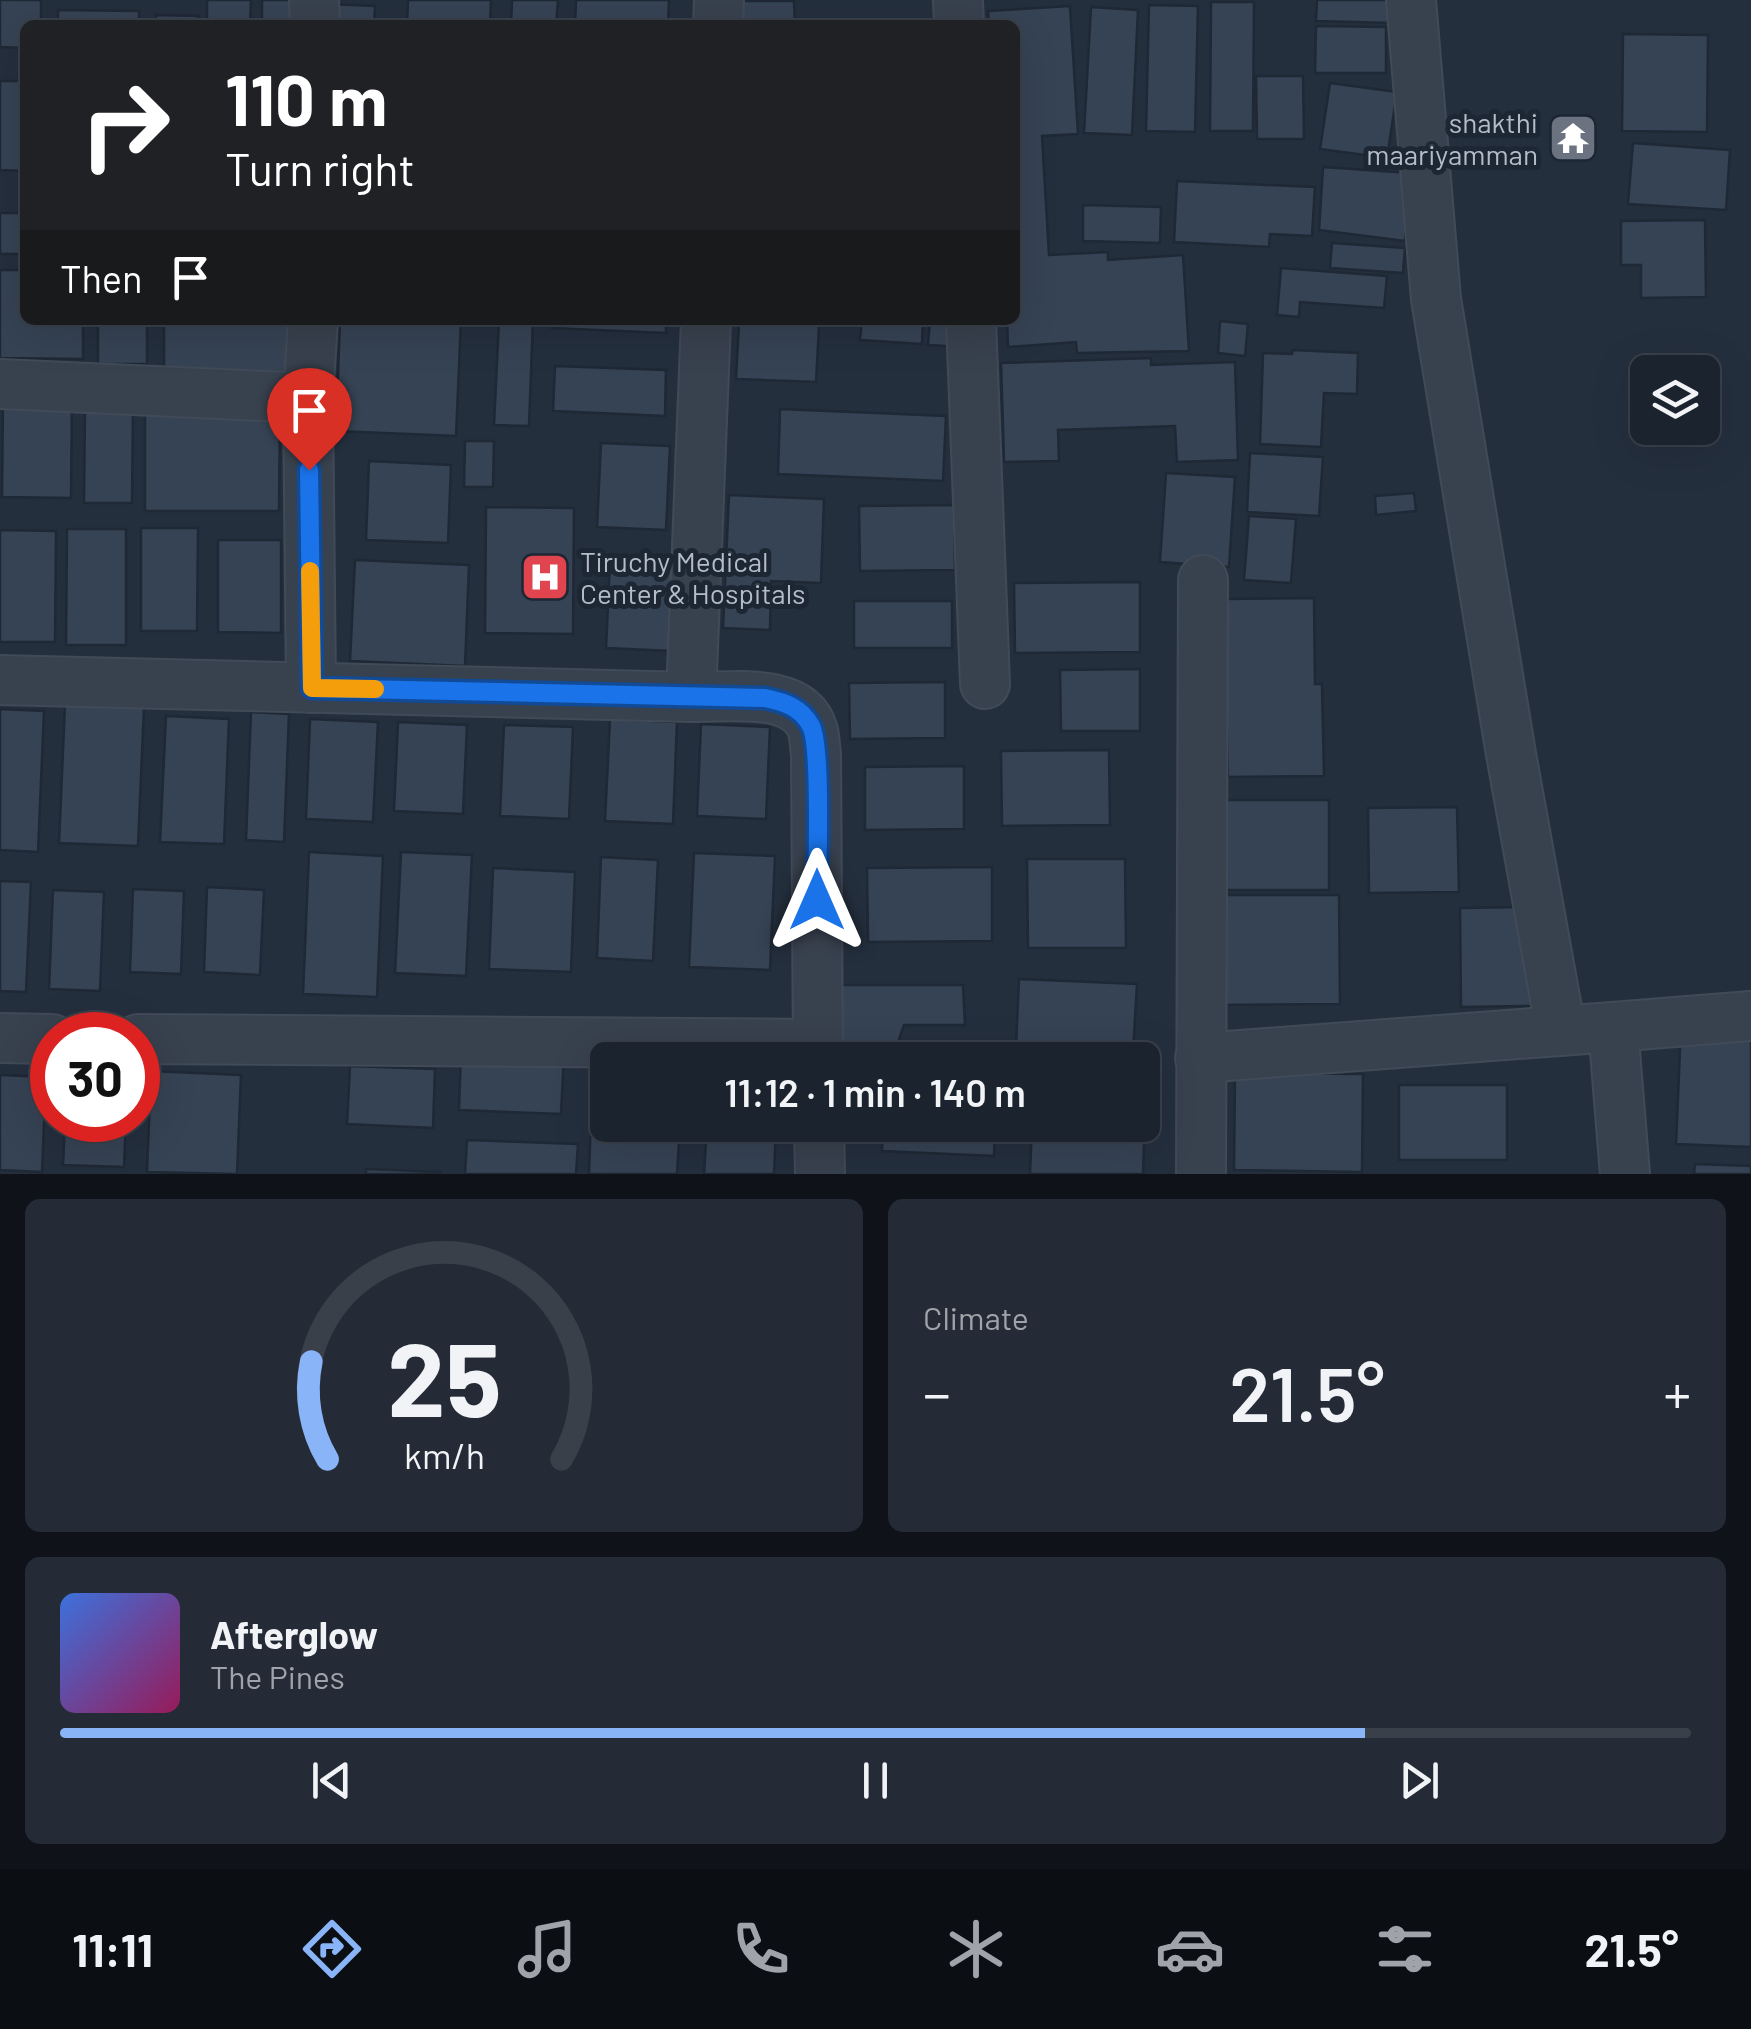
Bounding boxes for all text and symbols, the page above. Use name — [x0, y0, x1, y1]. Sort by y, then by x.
text: 110 m — [225, 56, 387, 140]
icon: right — [60, 60, 190, 190]
place label: shakthi maariyamman — [1366, 105, 1538, 171]
temple icon: shakthi maariyamman — [1547, 112, 1599, 164]
text: Turn right — [225, 141, 415, 195]
icon: arrive — [163, 250, 218, 305]
text: Then — [60, 255, 143, 301]
map controls — [1630, 355, 1720, 445]
button: layers — [1630, 355, 1720, 445]
pin — [267, 368, 352, 471]
icon: arrive — [282, 383, 337, 438]
place label: Tiruchy Medical Center & Hospitals — [580, 544, 806, 610]
hospital icon: Tiruchy Medical Center & Hospitals — [519, 551, 571, 603]
position arrow — [765, 848, 869, 952]
speed limit sign: 30 — [30, 1012, 160, 1142]
text: 11:12 · 1 min · 140 m — [724, 1069, 1026, 1115]
text: Climate — [923, 1298, 1029, 1336]
text: 25 — [387, 1313, 501, 1438]
text: 21.5° — [1229, 1347, 1385, 1437]
text: − — [923, 1359, 951, 1425]
text: + — [1663, 1359, 1691, 1425]
text: km/h — [404, 1433, 484, 1476]
text: Afterglow — [210, 1611, 378, 1657]
text: The Pines — [210, 1657, 345, 1695]
icon: previous — [304, 1753, 359, 1808]
icon: pause — [848, 1753, 903, 1808]
icon: next — [1392, 1753, 1447, 1808]
icon: directions — [297, 1914, 367, 1984]
icon: music — [512, 1914, 582, 1984]
icon: phone — [726, 1914, 796, 1984]
icon: climate — [941, 1914, 1011, 1984]
icon: car — [1155, 1914, 1225, 1984]
icon: filters — [1370, 1914, 1440, 1984]
text: 11:11 — [72, 1922, 153, 1976]
text: 21.5° — [1584, 1922, 1679, 1976]

